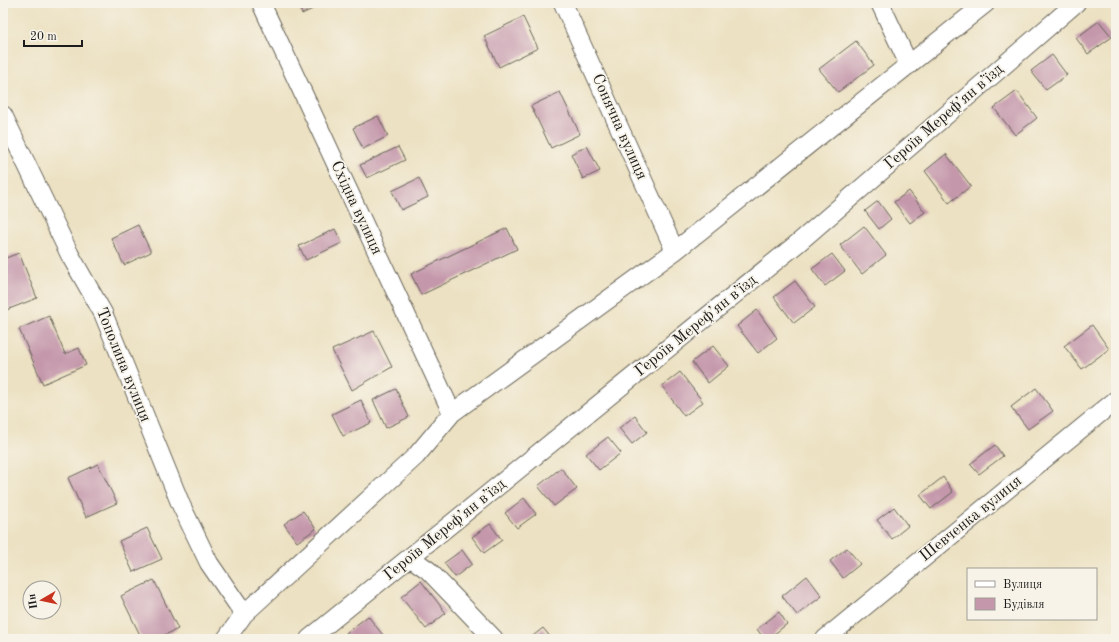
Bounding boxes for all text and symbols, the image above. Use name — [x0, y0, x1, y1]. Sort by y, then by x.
scale bar — [24, 22, 82, 48]
text: 20 m — [30, 31, 57, 43]
street label: Героїв Мерефʼян вʼїзд — [881, 60, 1007, 173]
street label: Сонячна вулиця — [589, 72, 649, 182]
street label: Східна вулиця — [327, 159, 385, 257]
street label: Героїв Мерефʼян вʼїзд — [631, 271, 760, 380]
street label: Тополина вулиця — [93, 306, 153, 424]
street label: Шевченка вулиця — [917, 473, 1025, 565]
street label: Героїв Мерефʼян вʼїзд — [380, 475, 509, 584]
legend — [967, 568, 1097, 620]
text: Вулиця — [1003, 579, 1042, 591]
north arrow — [22, 580, 62, 620]
text: Пн — [27, 593, 40, 610]
text: Будівля — [1003, 598, 1045, 611]

